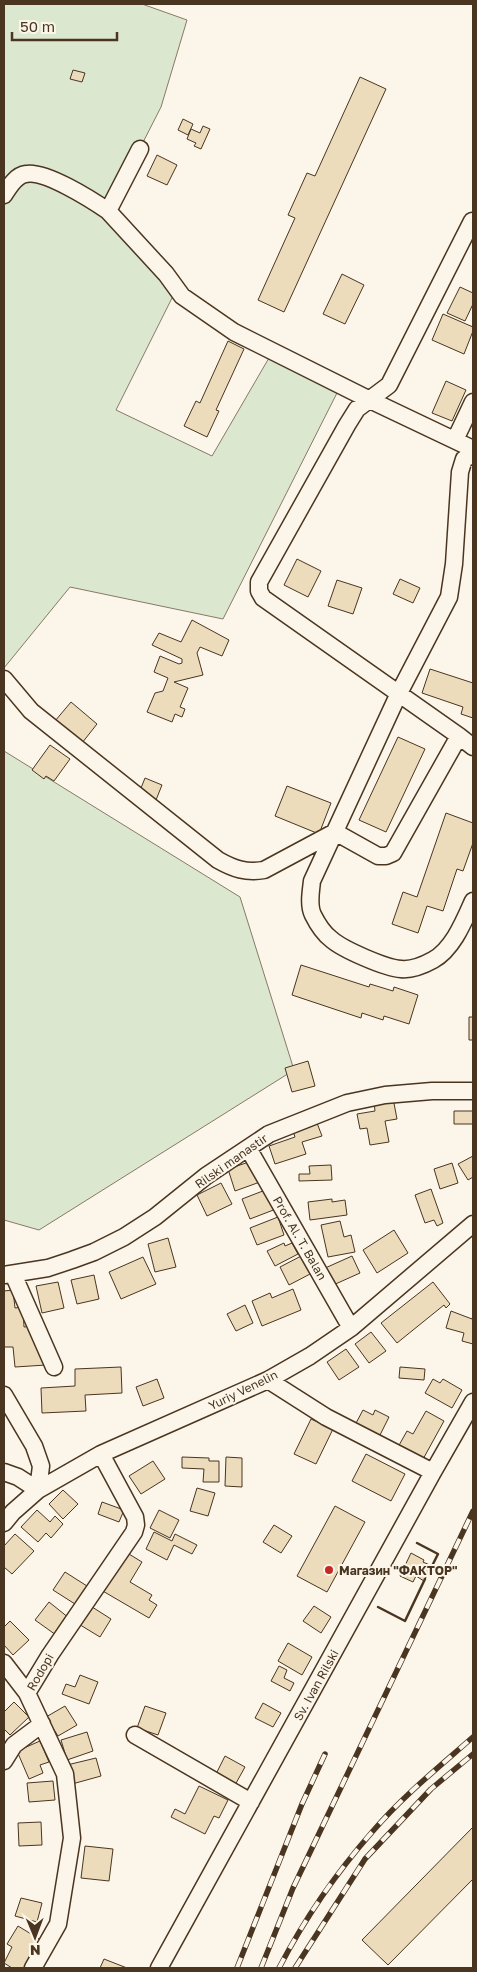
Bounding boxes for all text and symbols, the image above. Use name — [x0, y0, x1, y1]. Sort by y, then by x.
scale bar — [12, 10, 118, 42]
text: 50 m — [20, 17, 55, 35]
street label: Rilski manastir — [192, 1130, 270, 1192]
street label: Prof. Al. T. Balan — [270, 1193, 330, 1283]
street label: Yuriy Venelin — [206, 1367, 280, 1413]
place label: Магазин "ФАКТОР" — [339, 1563, 458, 1578]
marker: Магазин "ФАКТОР" — [323, 1564, 335, 1576]
street label: Sv. Ivan Rilski — [290, 1647, 342, 1723]
street label: Rodopi — [23, 1651, 57, 1693]
north arrow — [10, 1912, 60, 1962]
text: N — [30, 1942, 41, 1959]

